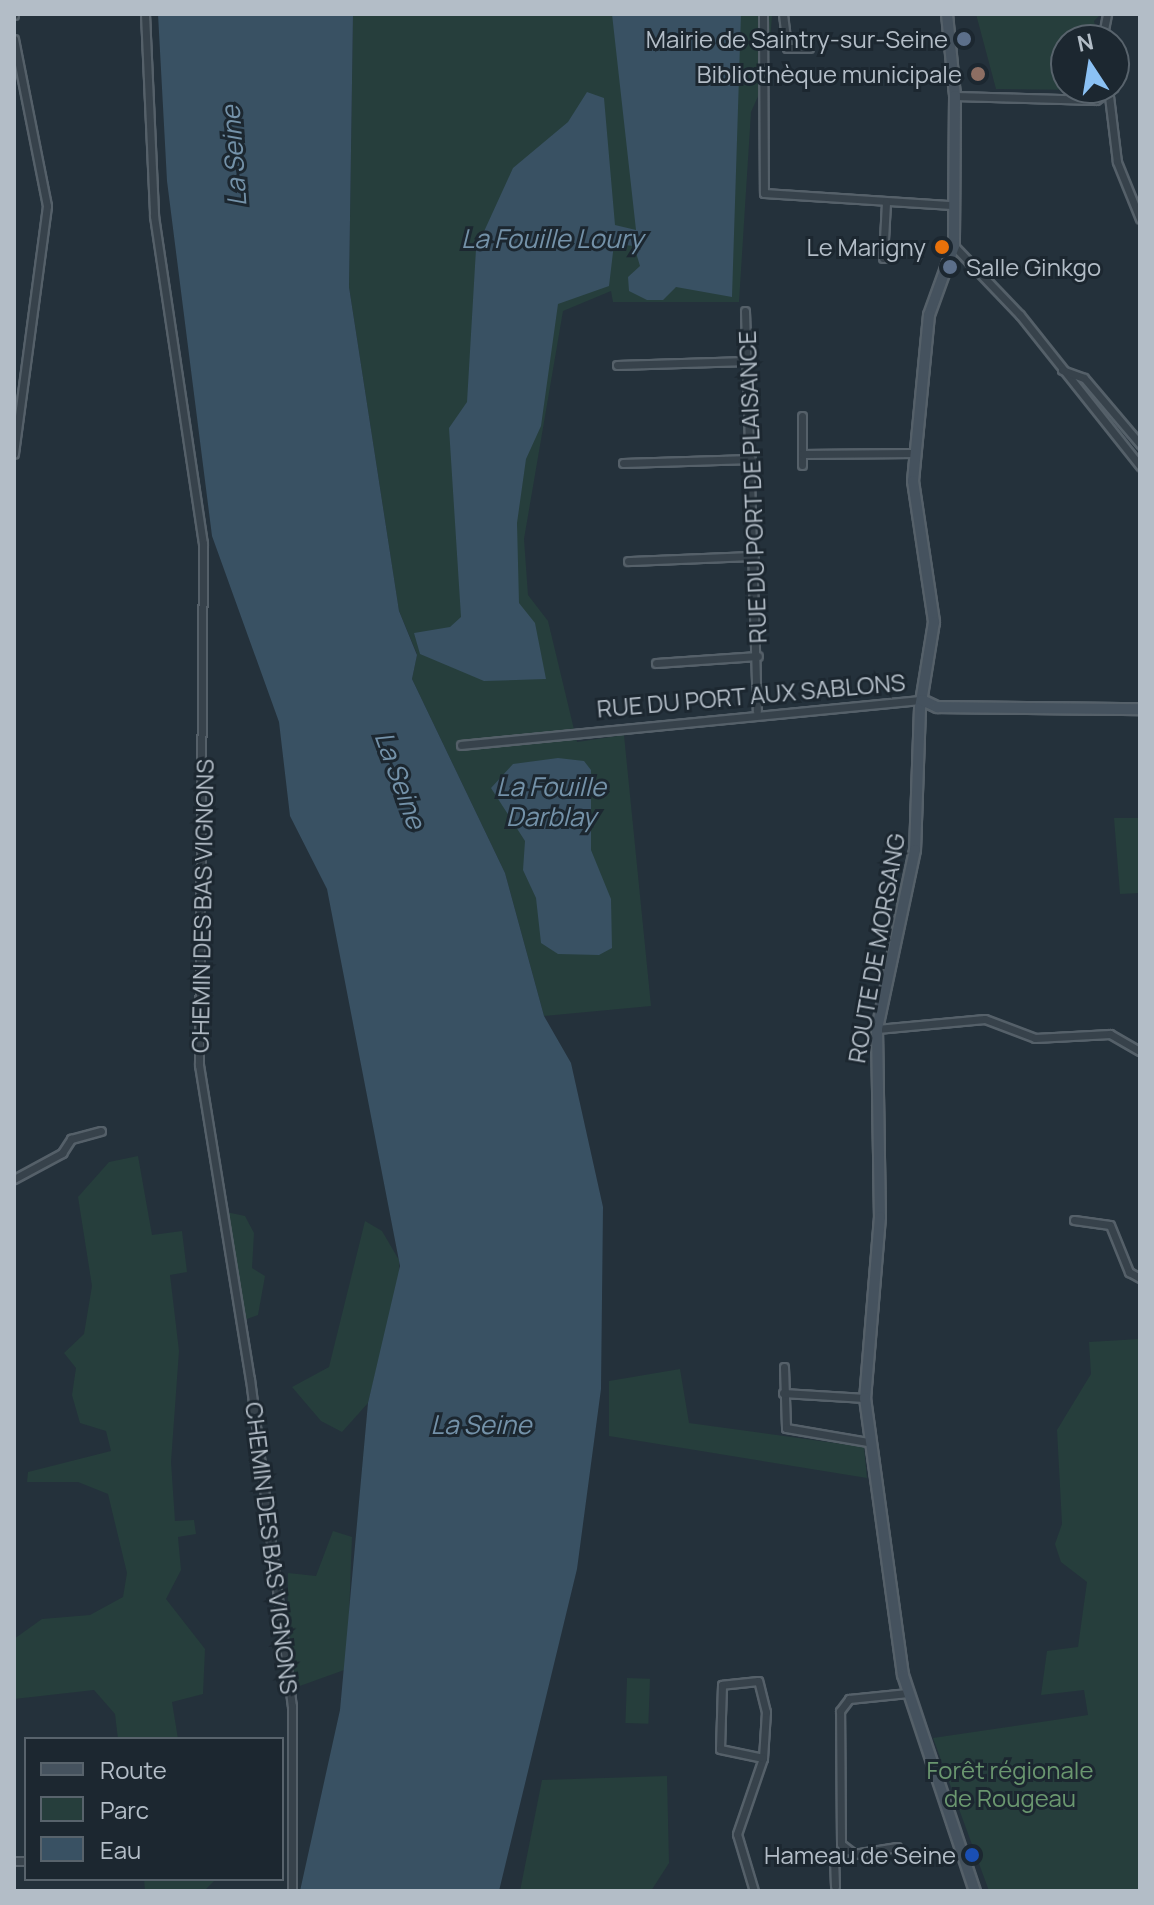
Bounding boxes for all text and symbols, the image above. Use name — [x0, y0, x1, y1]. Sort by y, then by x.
north arrow — [1050, 24, 1130, 104]
place label: Mairie de Saintry-sur-Seine — [646, 25, 948, 53]
text: N — [1075, 26, 1096, 59]
marker: Mairie de Saintry-sur-Seine — [955, 30, 973, 48]
place label: Bibliothèque municipale — [697, 60, 962, 88]
marker: Bibliothèque municipale — [969, 65, 987, 83]
water label: La Seine — [215, 105, 253, 207]
water label: La Fouille Loury — [461, 223, 643, 255]
place label: Le Marigny — [807, 233, 926, 261]
marker: Le Marigny — [933, 238, 951, 256]
place label: Salle Ginkgo — [966, 253, 1101, 281]
marker: Salle Ginkgo — [941, 258, 959, 276]
street label: RUE DU PORT DE PLAISANCE — [732, 330, 772, 644]
street label: RUE DU PORT AUX SABLONS — [595, 667, 907, 723]
water label: La Seine — [368, 727, 432, 833]
street label: CHEMIN DES BAS VIGNONS — [185, 759, 219, 1053]
water label: La Fouille Darblay — [496, 771, 606, 832]
street label: ROUTE DE MORSANG — [842, 831, 910, 1065]
street label: CHEMIN DES BAS VIGNONS — [240, 1400, 304, 1696]
water label: La Seine — [431, 1409, 531, 1441]
legend — [24, 1737, 284, 1881]
text: Route — [100, 1753, 167, 1786]
park label: Forêt régionale de Rougeau — [927, 1756, 1093, 1812]
text: Parc — [100, 1793, 149, 1826]
text: Eau — [100, 1833, 141, 1866]
place label: Hameau de Seine — [764, 1841, 956, 1869]
marker: Hameau de Seine — [963, 1846, 981, 1864]

